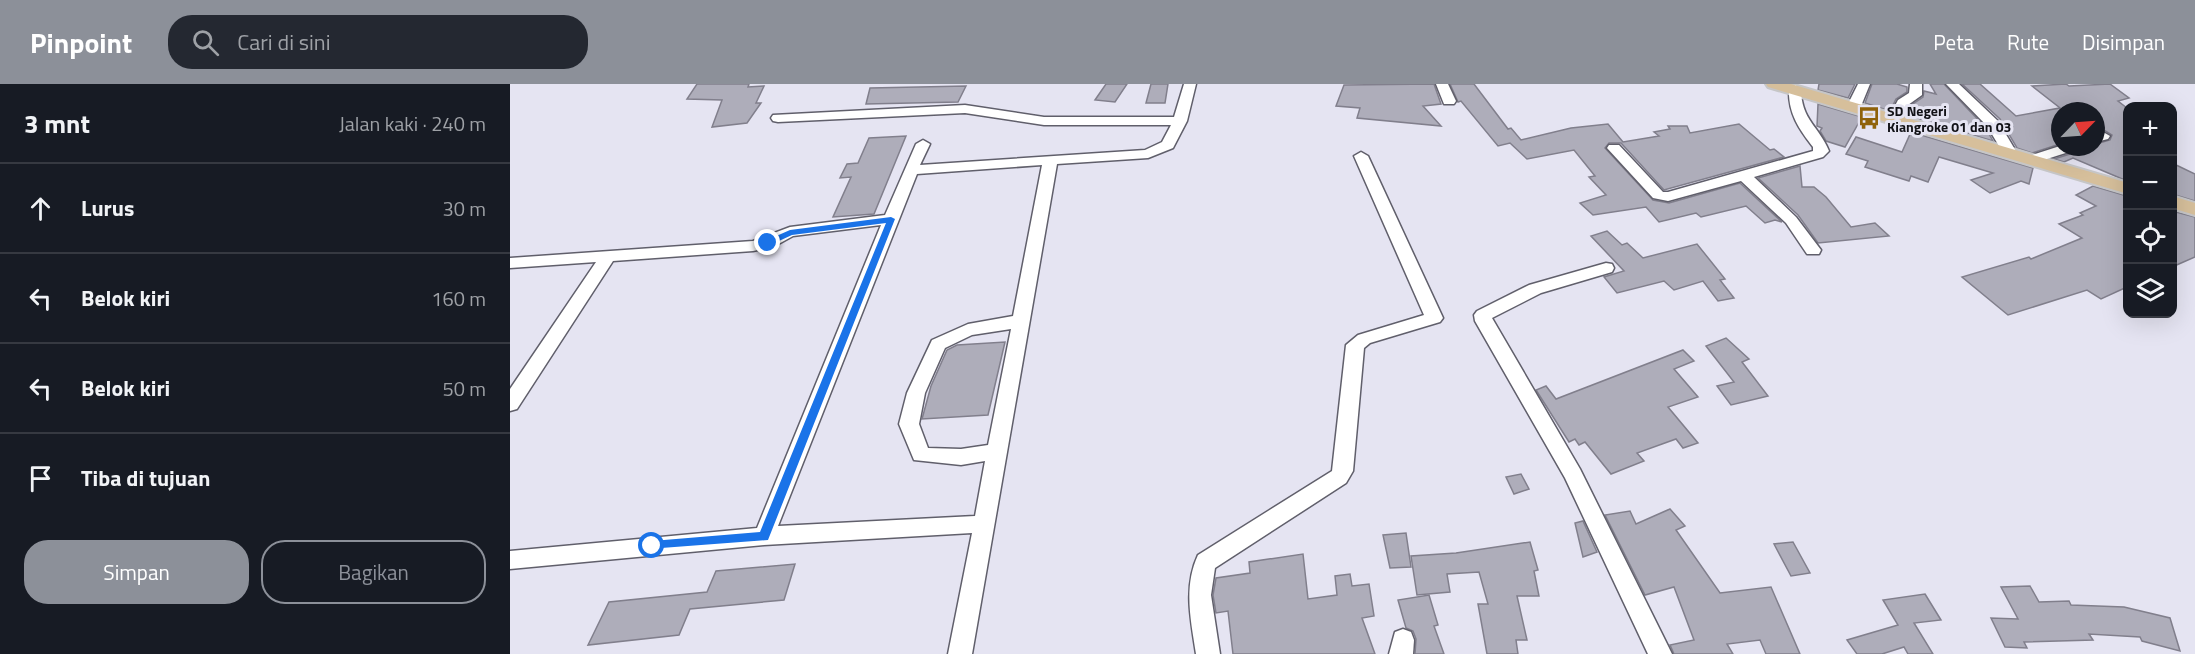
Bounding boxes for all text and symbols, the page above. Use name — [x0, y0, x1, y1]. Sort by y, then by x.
search box — [168, 15, 588, 69]
text: Pinpoint — [30, 21, 132, 64]
text: Cari di sini — [237, 25, 330, 59]
icon: search — [189, 26, 222, 59]
text: Peta — [1933, 26, 1974, 58]
text: Rute — [2007, 26, 2049, 58]
text: Disimpan — [2082, 26, 2165, 58]
place label: SD Negeri Kiangroke 01 dan 03 — [1887, 100, 2011, 137]
north arrow — [2051, 102, 2105, 156]
map controls — [2123, 102, 2177, 318]
button: + — [2123, 102, 2177, 156]
text: 3 mnt — [24, 104, 90, 143]
bus stop icon: SD Negeri Kiangroke 01 dan 03 — [1856, 105, 1882, 131]
text: Jalan kaki · 240 m — [339, 108, 486, 139]
button: − — [2123, 156, 2177, 210]
text: Lurus — [81, 191, 134, 225]
icon: ahead — [24, 192, 57, 225]
text: 30 m — [442, 193, 486, 224]
button: locate — [2123, 210, 2177, 264]
route end — [754, 229, 780, 255]
button: layers — [2123, 264, 2177, 318]
text: Belok kiri — [81, 281, 170, 315]
icon: left — [24, 282, 57, 315]
text: 160 m — [431, 283, 486, 314]
text: Belok kiri — [81, 371, 170, 405]
icon: left — [24, 372, 57, 405]
text: 50 m — [442, 373, 486, 404]
text: Tiba di tujuan — [81, 461, 210, 495]
icon: arrive — [24, 462, 57, 495]
route start — [638, 532, 664, 558]
button: Simpan — [24, 540, 249, 604]
button: Bagikan — [261, 540, 486, 604]

